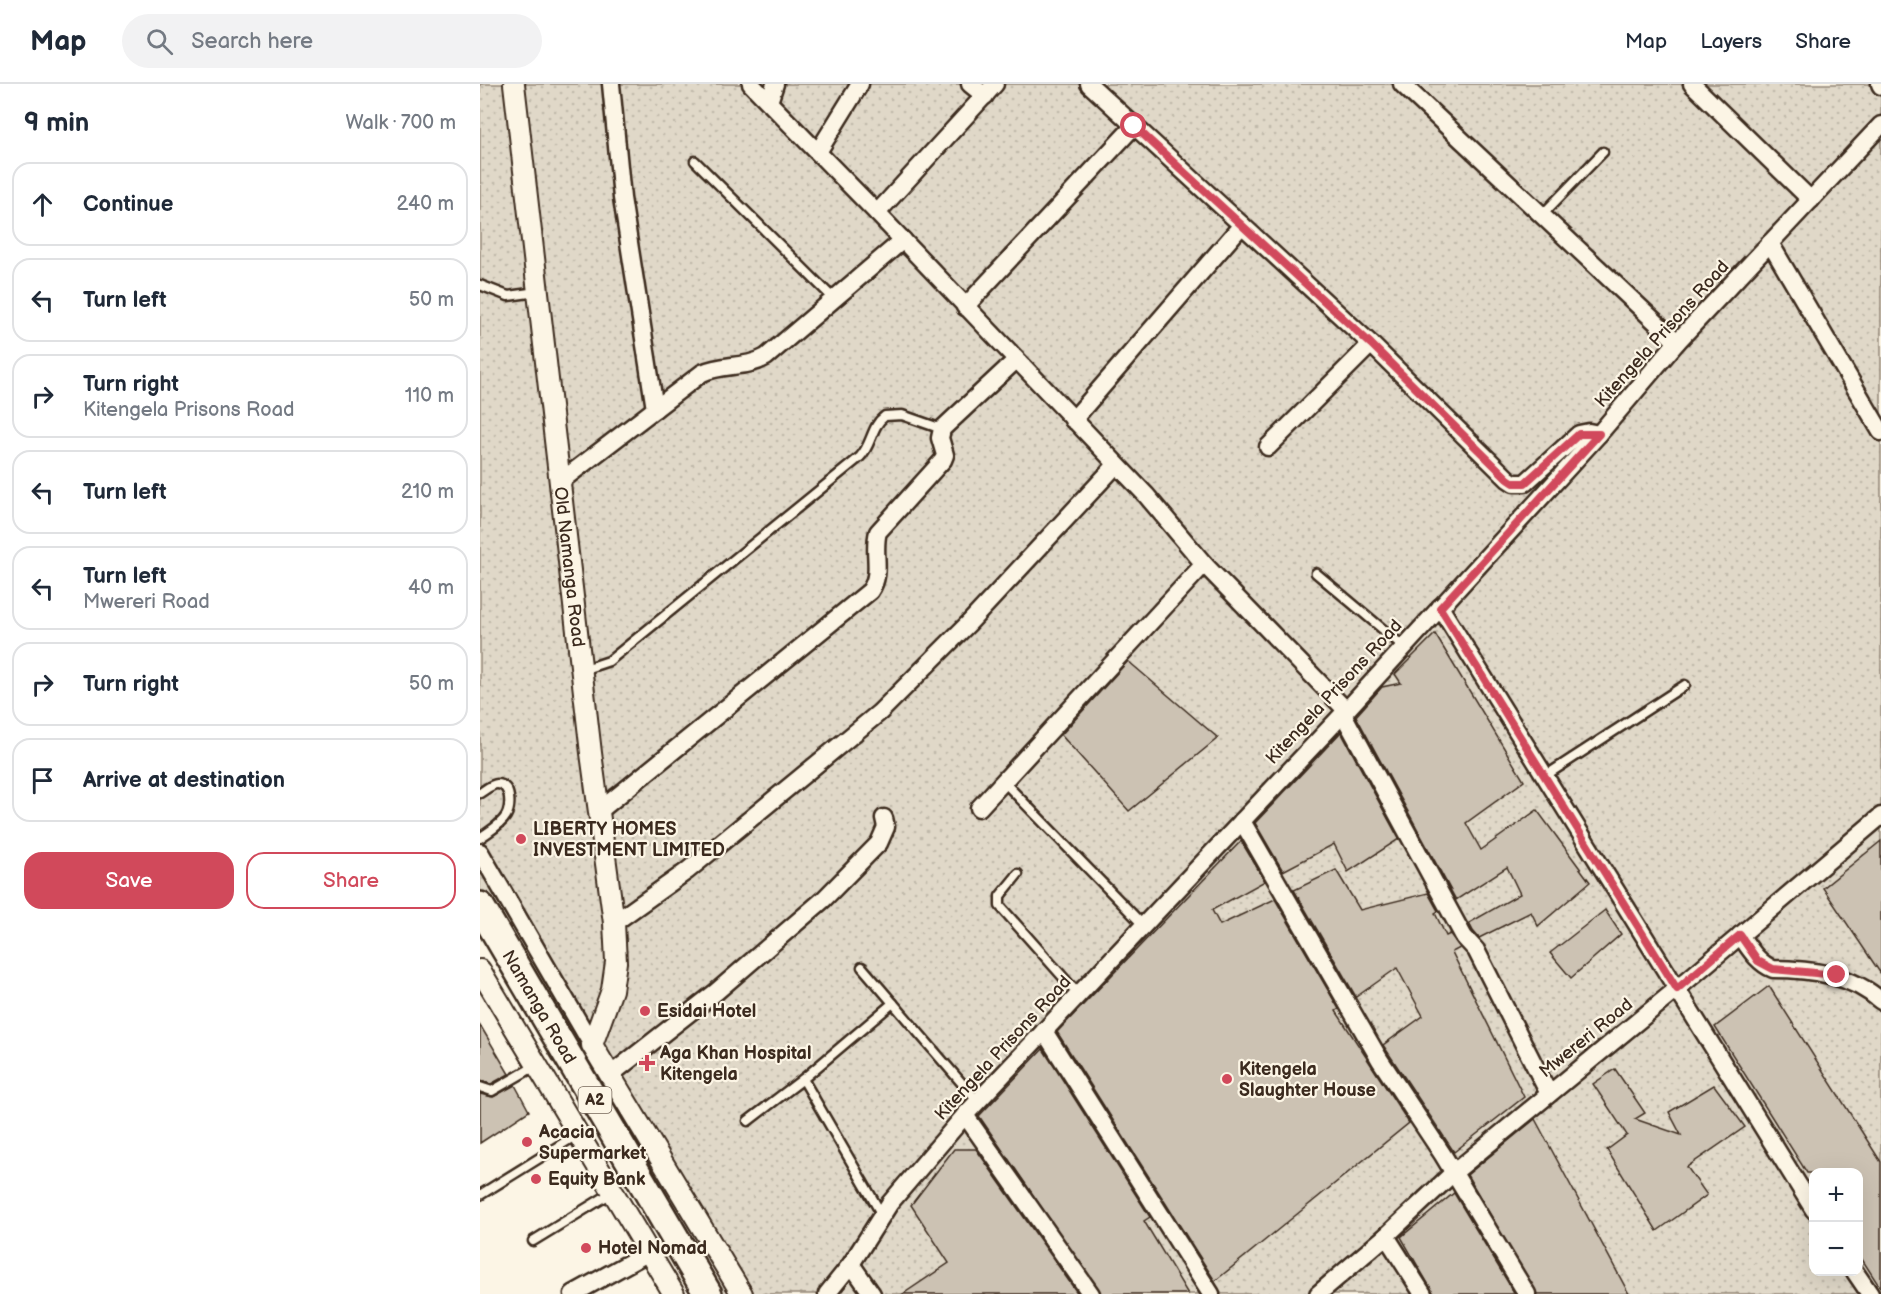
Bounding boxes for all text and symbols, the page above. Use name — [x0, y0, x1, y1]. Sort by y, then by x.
search box — [122, 14, 542, 68]
text: Map — [30, 25, 86, 58]
icon: search — [143, 25, 176, 58]
text: Search here — [191, 28, 313, 55]
text: Map — [1625, 29, 1667, 54]
text: Layers — [1700, 29, 1762, 54]
text: Share — [1795, 29, 1851, 54]
text: 9 min — [24, 108, 89, 139]
text: Walk · 700 m — [346, 111, 456, 135]
route start — [1120, 112, 1146, 138]
icon: ahead — [26, 188, 59, 221]
text: Continue — [83, 191, 173, 218]
text: 240 m — [397, 192, 454, 216]
street label: Kitengela Prisons Road — [1591, 256, 1733, 412]
icon: left — [26, 284, 59, 317]
text: Turn left — [83, 287, 167, 314]
text: 50 m — [409, 288, 454, 312]
text: Turn right — [83, 371, 179, 398]
icon: right — [26, 380, 59, 413]
text: 110 m — [405, 384, 454, 408]
text: Kitengela Prisons Road — [83, 398, 294, 422]
icon: left — [26, 476, 59, 509]
text: Turn left — [83, 479, 167, 506]
text: 210 m — [401, 480, 454, 504]
street label: Old Namanga Road — [550, 486, 589, 648]
text: Turn left — [83, 563, 167, 590]
icon: left — [26, 572, 59, 605]
text: 40 m — [408, 576, 454, 600]
text: Mwereri Road — [83, 590, 210, 614]
street label: Kitengela Prisons Road — [1261, 615, 1407, 769]
icon: right — [26, 668, 59, 701]
text: Turn right — [83, 671, 179, 698]
text: 50 m — [409, 672, 454, 696]
icon: arrive — [26, 764, 59, 797]
text: Arrive at destination — [83, 767, 285, 794]
place label: LIBERTY HOMES INVESTMENT LIMITED — [533, 819, 725, 861]
marker: LIBERTY HOMES INVESTMENT LIMITED — [514, 832, 528, 846]
button: Save — [24, 852, 234, 909]
button: Share — [246, 852, 456, 909]
street label: Namanga Road — [498, 946, 581, 1067]
route end — [1823, 961, 1849, 987]
street label: Kitengela Prisons Road — [930, 971, 1076, 1125]
street label: Mwereri Road — [1535, 994, 1637, 1082]
place label: Esidai Hotel — [657, 1001, 756, 1022]
marker: Esidai Hotel — [638, 1004, 652, 1018]
place label: Aga Khan Hospital Kitengela — [659, 1043, 811, 1085]
marker: Aga Khan Hospital Kitengela — [638, 1054, 656, 1072]
place label: Kitengela Slaughter House — [1239, 1059, 1376, 1101]
marker: Kitengela Slaughter House — [1220, 1072, 1234, 1086]
road number: A2 — [578, 1087, 612, 1113]
place label: Acacia Supermarket — [538, 1122, 646, 1164]
marker: Acacia Supermarket — [520, 1135, 534, 1149]
map controls — [1809, 1168, 1863, 1276]
button: + — [1809, 1168, 1863, 1222]
place label: Equity Bank — [548, 1169, 646, 1190]
marker: Equity Bank — [529, 1172, 543, 1186]
button: − — [1809, 1222, 1863, 1276]
place label: Hotel Nomad — [598, 1238, 707, 1259]
marker: Hotel Nomad — [579, 1241, 593, 1255]

